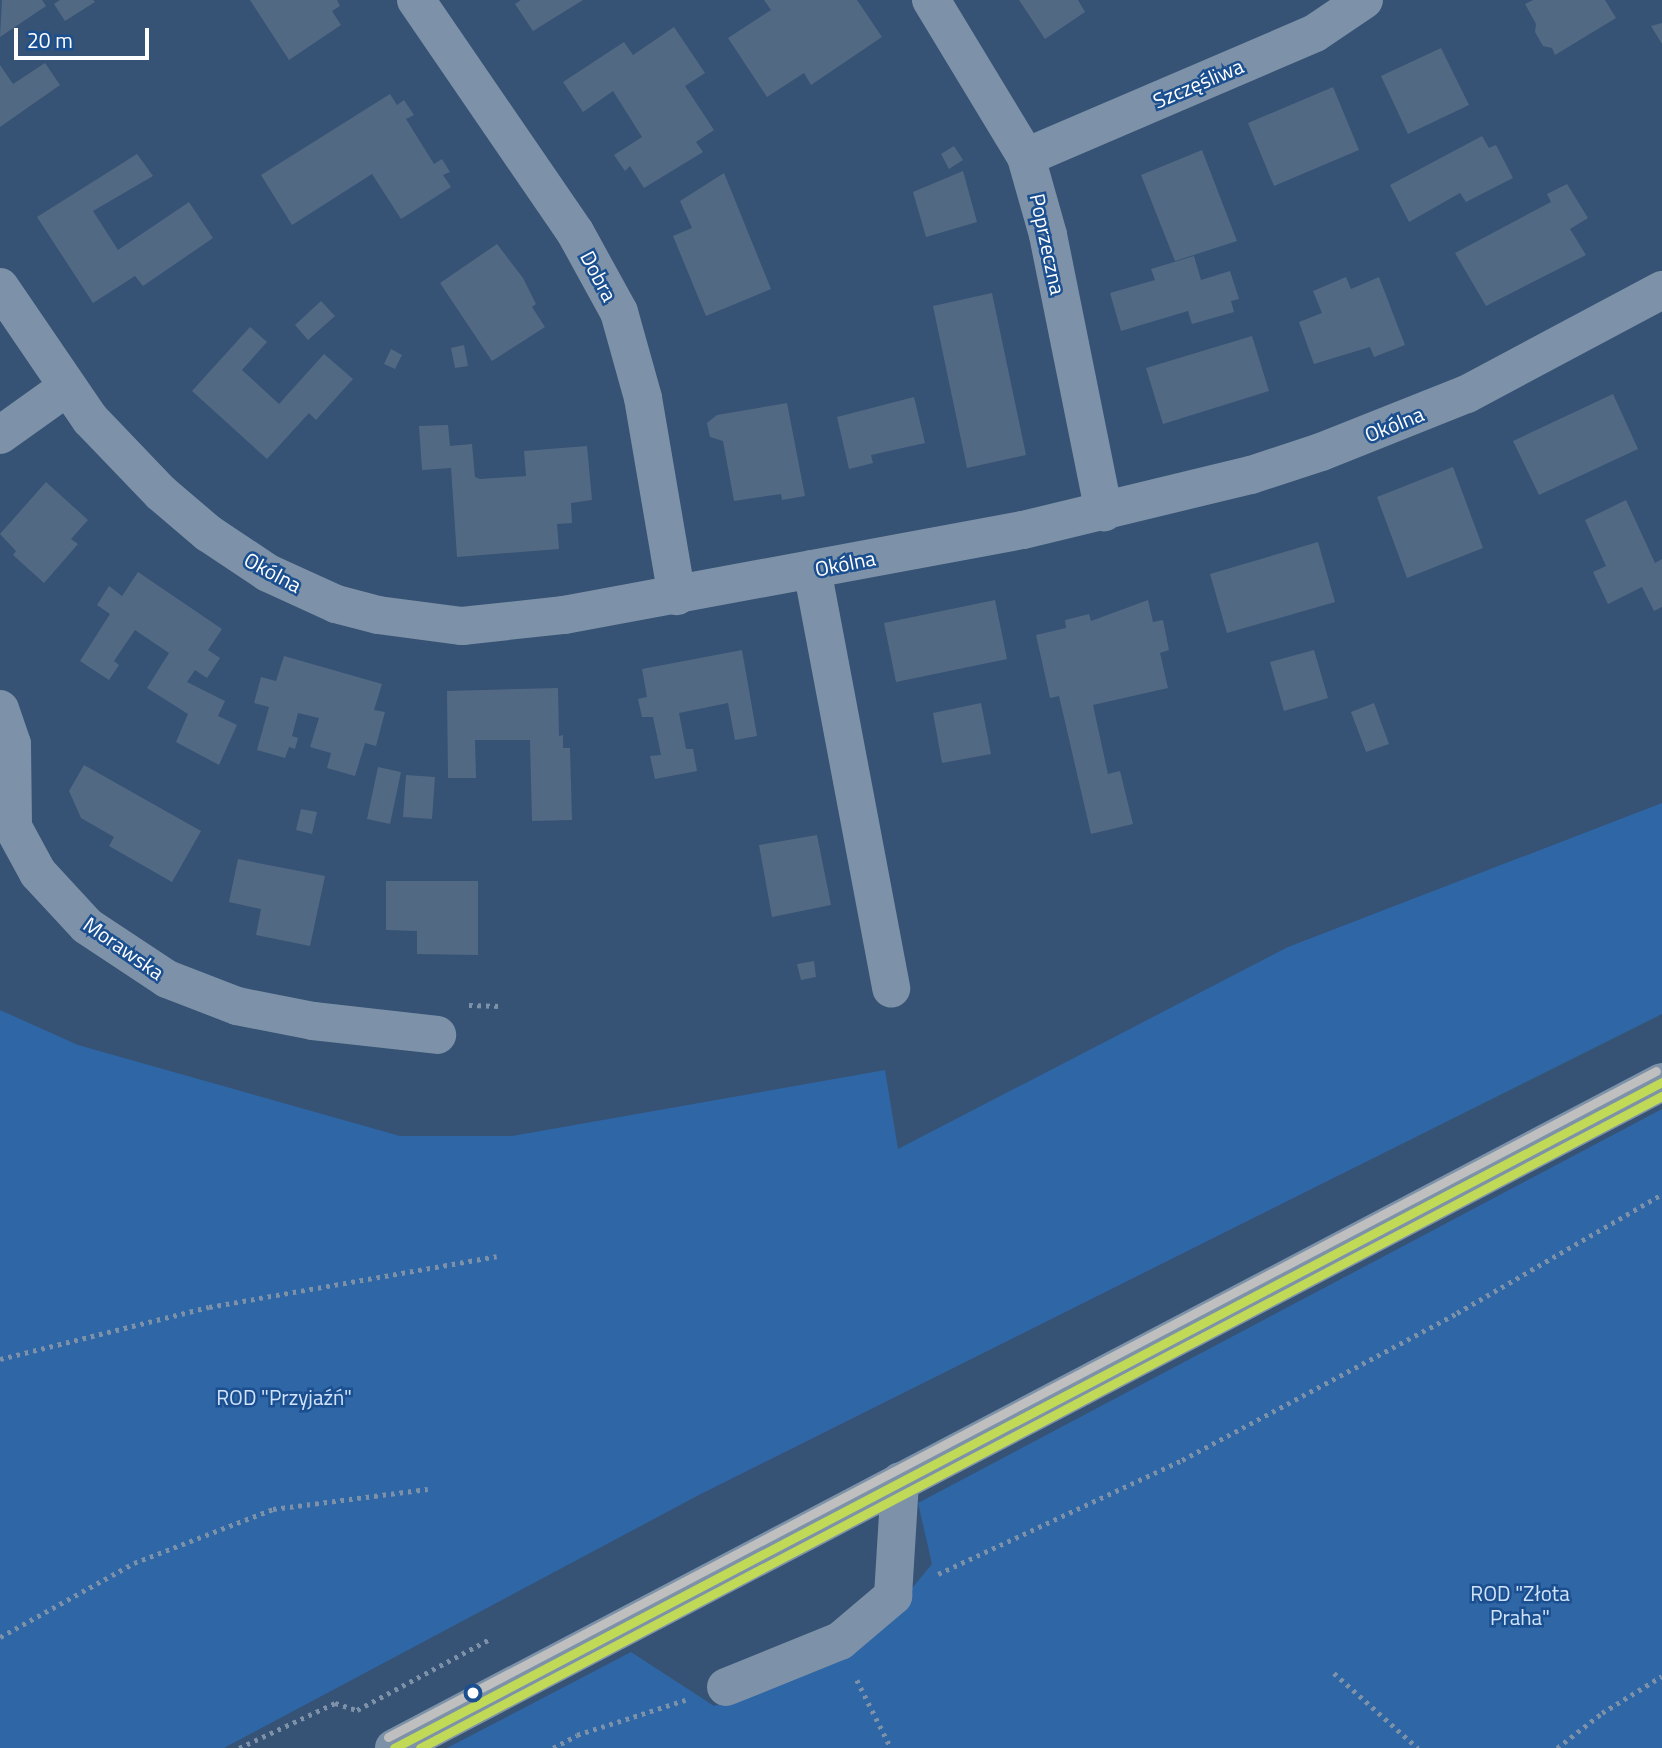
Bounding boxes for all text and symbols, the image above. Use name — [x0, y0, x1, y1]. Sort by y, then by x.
scale bar — [18, 14, 152, 58]
text: 20 m — [27, 24, 73, 56]
street label: Szczęśliwa — [1149, 53, 1247, 113]
street label: Poprzeczna — [1025, 191, 1071, 297]
street label: Dobra — [575, 246, 623, 306]
street label: Okólna — [1361, 401, 1427, 447]
street label: Okólna — [812, 545, 878, 581]
street label: Okólna — [240, 546, 306, 598]
street label: Morawska — [79, 911, 169, 985]
park label: ROD "Przyjaźń" — [216, 1384, 352, 1410]
park label: ROD "Złota Praha" — [1470, 1580, 1570, 1630]
unlabelled marker — [466, 1686, 480, 1700]

